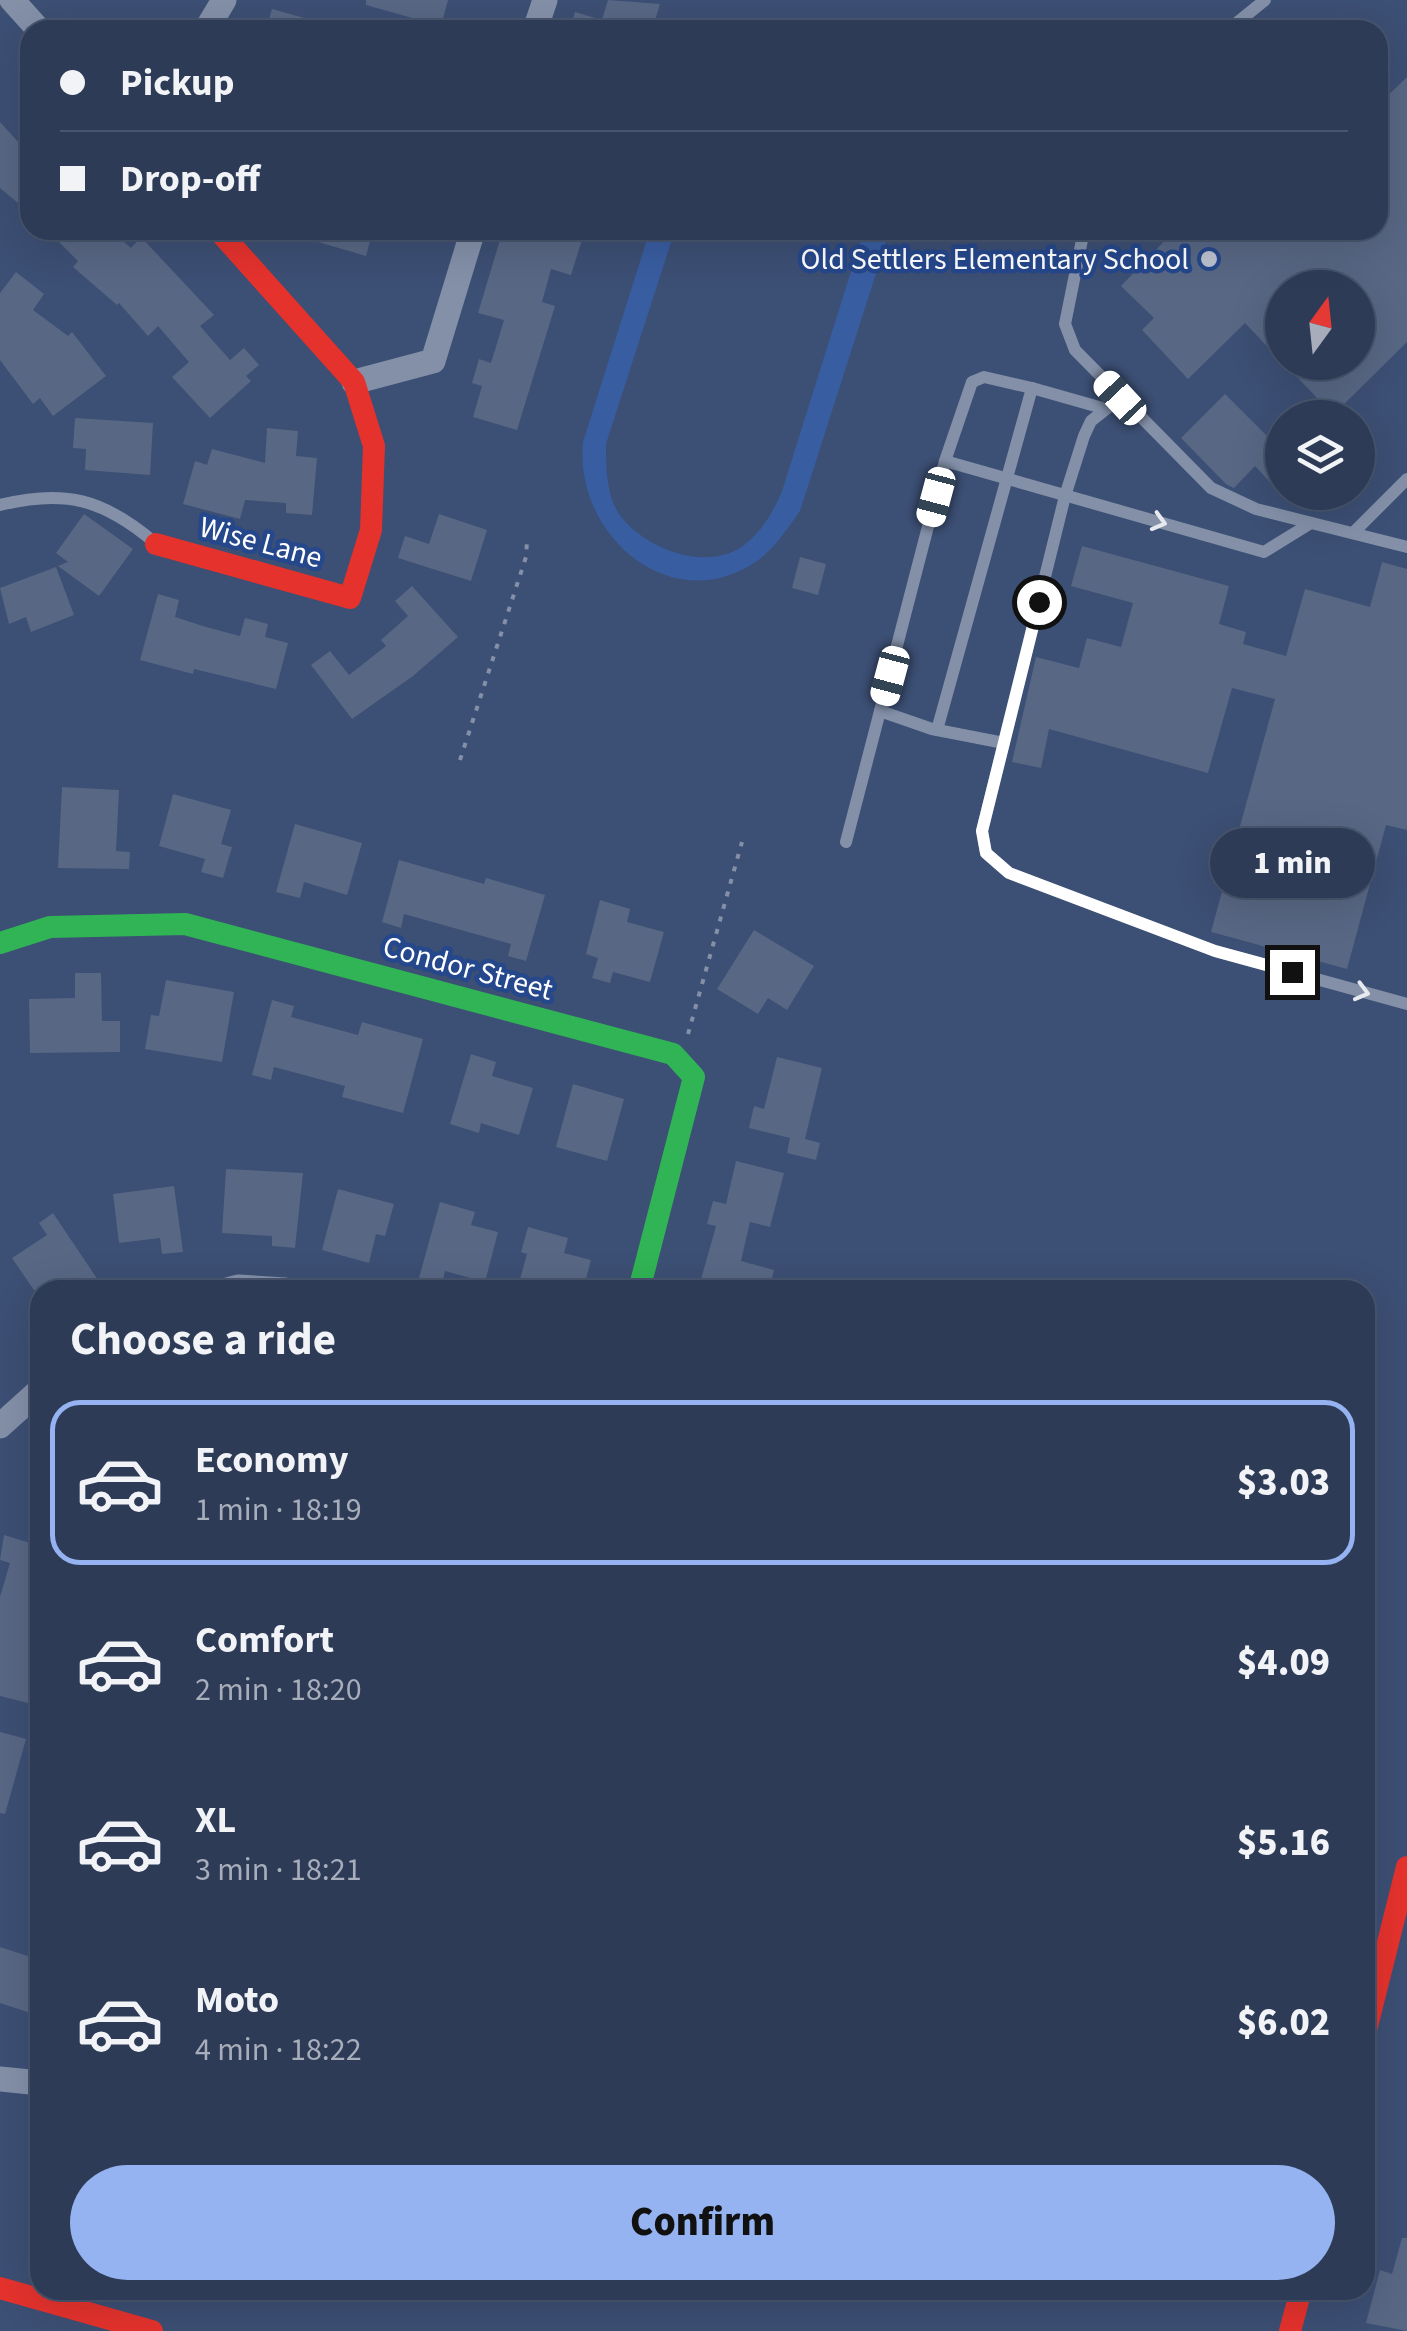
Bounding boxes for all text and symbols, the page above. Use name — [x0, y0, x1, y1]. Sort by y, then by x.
text: Pickup — [120, 56, 234, 110]
text: Drop-off — [120, 152, 260, 206]
place label: Old Settlers Elementary School — [801, 238, 1189, 281]
marker: Old Settlers Elementary School — [1198, 248, 1220, 270]
north arrow — [1265, 270, 1375, 380]
map controls — [1265, 270, 1375, 510]
car — [1089, 366, 1151, 430]
button: layers — [1265, 400, 1375, 510]
car — [914, 464, 958, 530]
street label: Wise Lane — [195, 505, 327, 579]
one-way arrow — [1150, 510, 1167, 531]
route start — [1017, 580, 1062, 625]
car — [868, 643, 912, 709]
callout: 1 min — [1210, 827, 1374, 897]
text: 1 min — [1253, 840, 1332, 886]
street label: Condor Street — [378, 925, 558, 1012]
route end — [1270, 950, 1315, 995]
one-way arrow — [1353, 980, 1371, 1001]
text: Choose a ride — [70, 1308, 336, 1372]
text: Economy — [195, 1433, 348, 1487]
icon: car — [75, 1438, 165, 1528]
text: $3.03 — [1237, 1456, 1330, 1510]
text: 1 min · 18:19 — [195, 1487, 362, 1533]
text: Comfort — [195, 1613, 334, 1667]
icon: car — [75, 1618, 165, 1708]
text: $4.09 — [1237, 1636, 1330, 1690]
text: 2 min · 18:20 — [195, 1667, 362, 1713]
text: XL — [195, 1793, 236, 1847]
icon: car — [75, 1798, 165, 1888]
text: $5.16 — [1237, 1816, 1330, 1870]
text: 3 min · 18:21 — [195, 1847, 362, 1893]
text: Moto — [195, 1973, 279, 2027]
icon: car — [75, 1978, 165, 2068]
text: $6.02 — [1237, 1996, 1330, 2050]
text: 4 min · 18:22 — [195, 2027, 362, 2073]
button: Confirm — [70, 2165, 1335, 2280]

